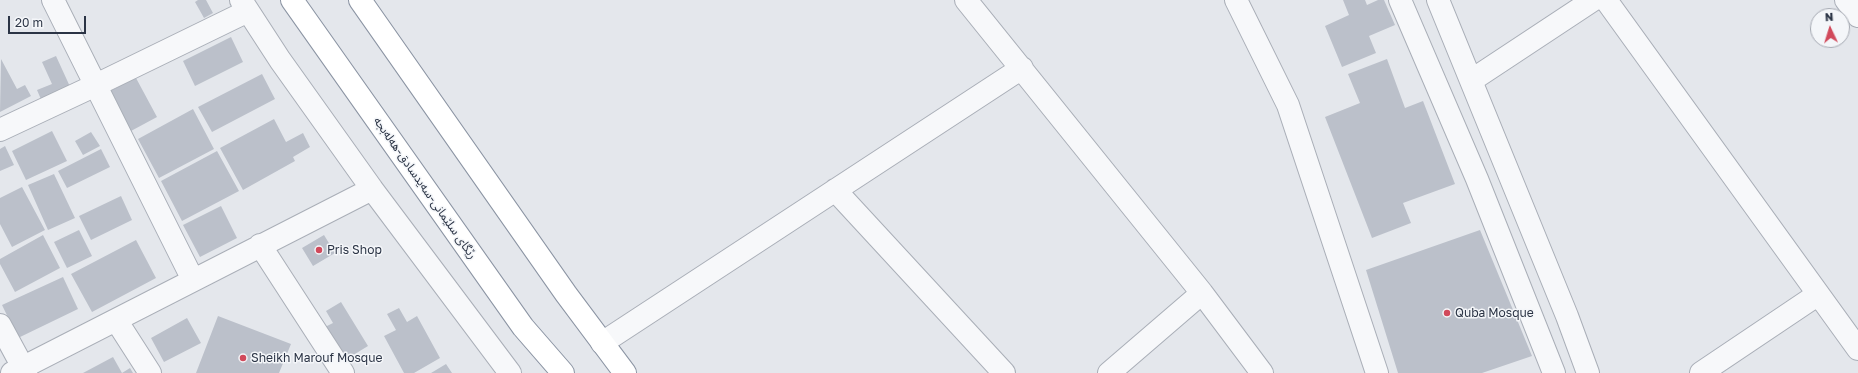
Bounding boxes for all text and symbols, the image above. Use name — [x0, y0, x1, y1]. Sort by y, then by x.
scale bar — [10, 8, 88, 34]
north arrow — [1810, 8, 1850, 48]
text: N — [1825, 10, 1834, 23]
text: 20 m — [15, 15, 43, 30]
street label: رێگای سلێمانی-سەیدسادق-هەلەبجە — [370, 114, 480, 262]
place label: Pris Shop — [327, 243, 382, 257]
marker: Pris Shop — [314, 245, 324, 255]
place label: Quba Mosque — [1455, 306, 1534, 320]
marker: Quba Mosque — [1442, 308, 1452, 318]
place label: Sheikh Marouf Mosque — [251, 351, 382, 365]
marker: Sheikh Marouf Mosque — [238, 353, 248, 363]

